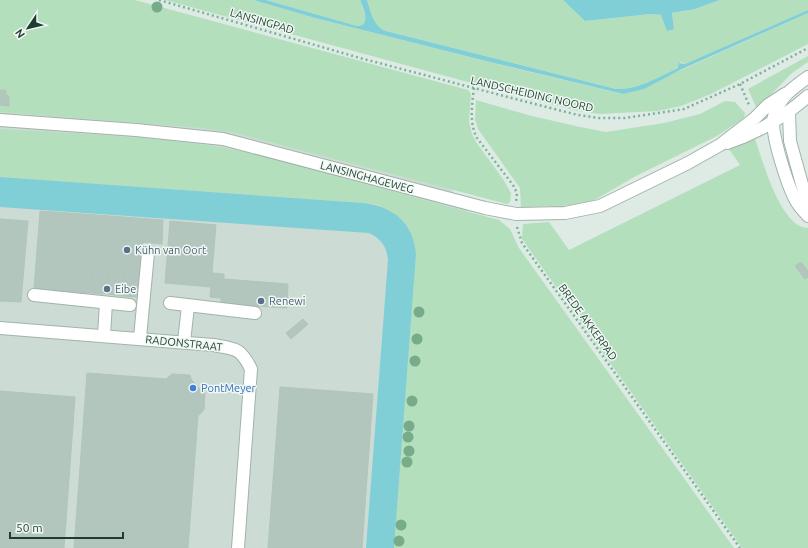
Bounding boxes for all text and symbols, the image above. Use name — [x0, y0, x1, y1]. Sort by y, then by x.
street label: LANSINGPAD — [229, 6, 295, 36]
north arrow — [8, 8, 48, 48]
text: N — [13, 27, 27, 41]
street label: LANDSCHEIDING NOORD — [469, 74, 595, 114]
street label: LANSINGHAGEWEG — [319, 159, 415, 195]
place label: Kühn van Oort — [135, 244, 207, 256]
marker: Kühn van Oort — [122, 245, 132, 255]
street label: BREDE AKKERPAD — [556, 282, 620, 363]
place label: Eibe — [115, 283, 136, 295]
marker: Eibe — [102, 284, 112, 294]
place label: Renewi — [269, 295, 305, 307]
marker: Renewi — [256, 296, 266, 306]
street label: RADONSTRAAT — [145, 333, 223, 353]
place label: PontMeyer — [201, 382, 256, 394]
marker: PontMeyer — [188, 383, 198, 393]
scale bar — [10, 514, 123, 540]
text: 50 m — [16, 521, 43, 534]

